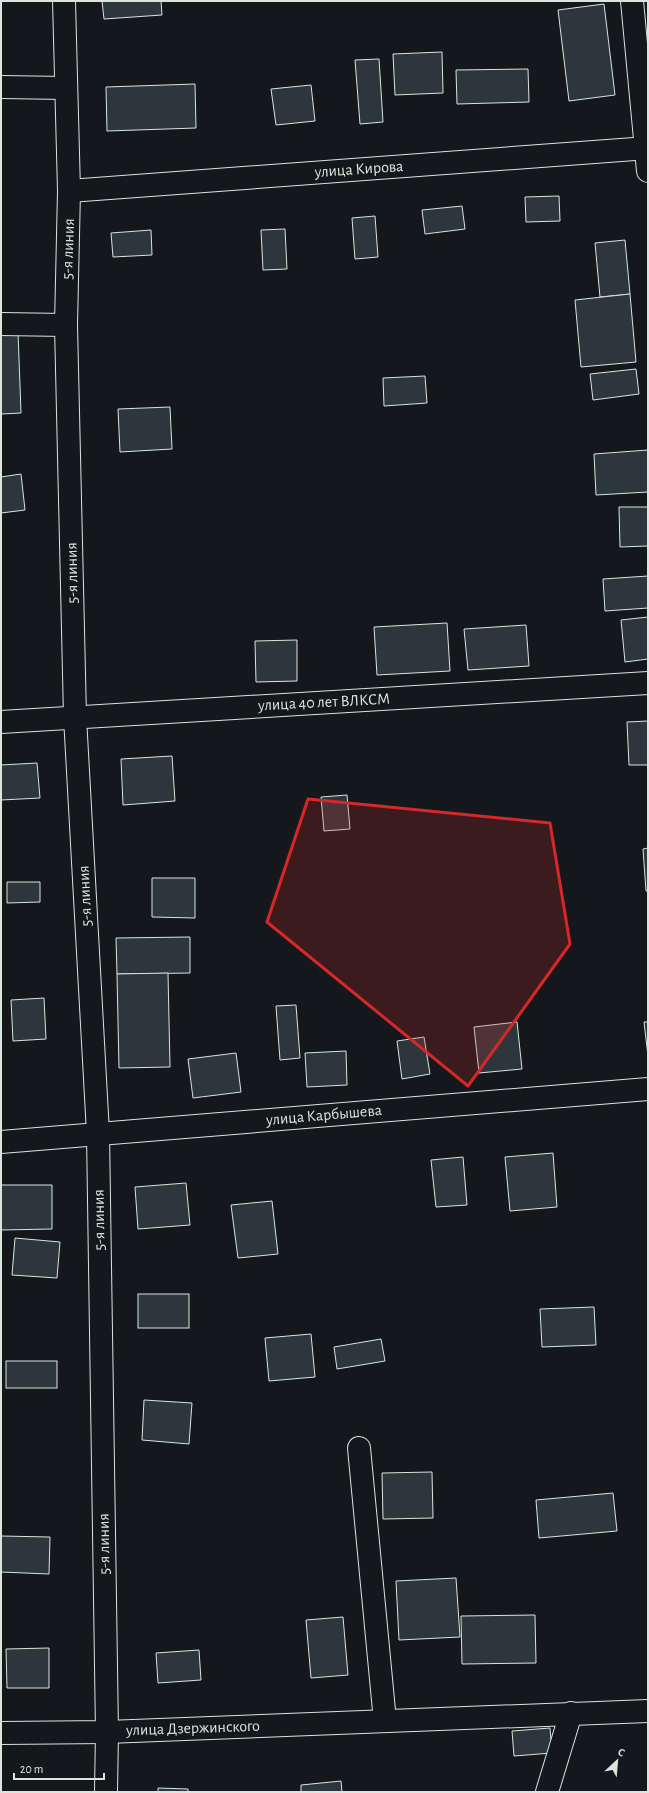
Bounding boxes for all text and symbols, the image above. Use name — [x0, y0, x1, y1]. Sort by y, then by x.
street label: улица Кирова — [313, 158, 404, 181]
street label: 5-я линия — [59, 218, 77, 280]
street label: 5-я линия — [63, 542, 81, 604]
street label: улица 40 лет ВЛКСМ — [256, 691, 391, 715]
street label: 5-я линия — [75, 865, 95, 927]
street label: улица Карбышева — [264, 1102, 383, 1129]
street label: 5-я линия — [90, 1189, 108, 1251]
street label: 5-я линия — [95, 1513, 113, 1575]
street label: улица Дзержинского — [125, 1718, 260, 1739]
north arrow — [597, 1741, 637, 1781]
text: С — [616, 1746, 626, 1759]
scale bar — [14, 1755, 104, 1781]
text: 20 m — [20, 1763, 43, 1775]

